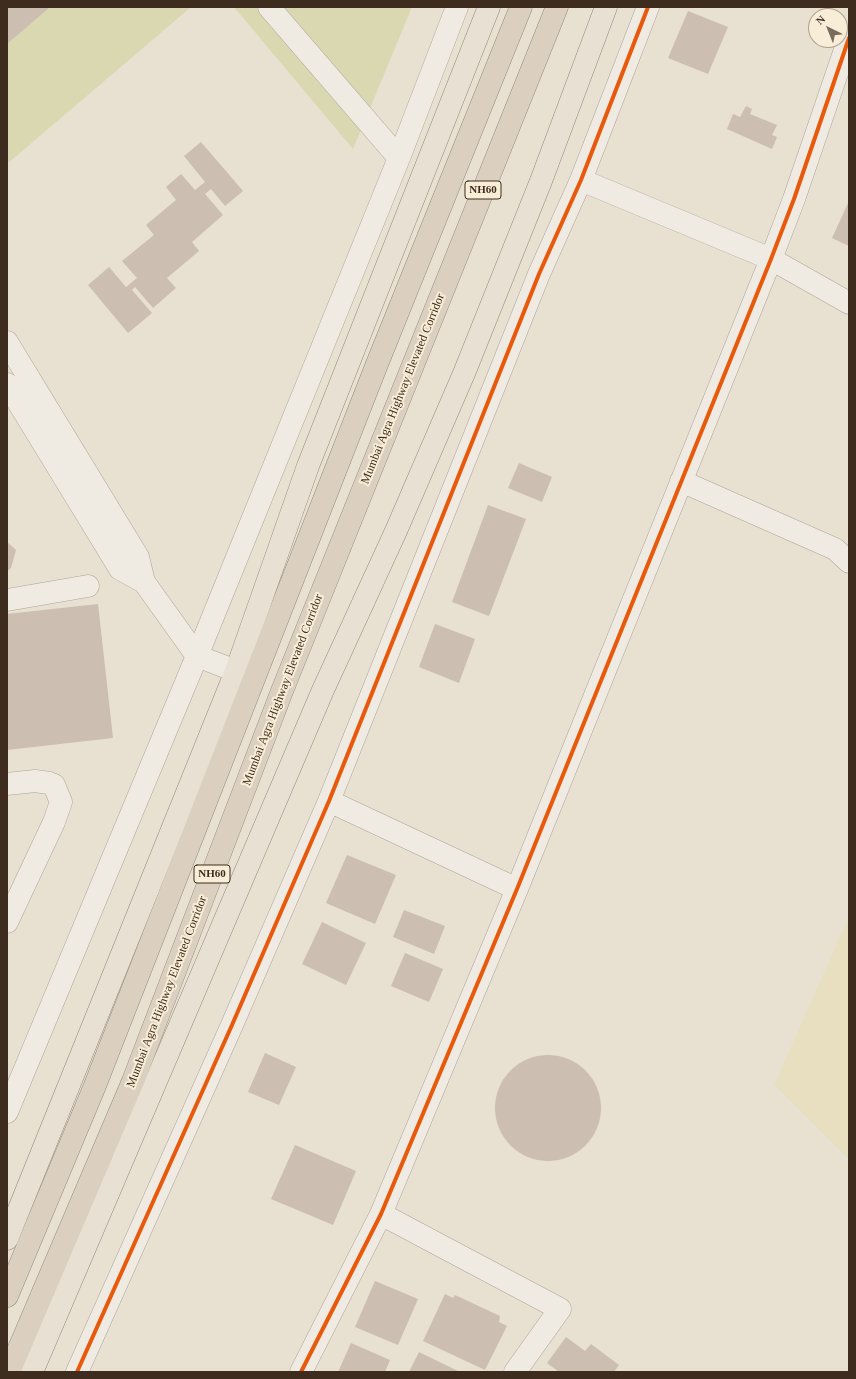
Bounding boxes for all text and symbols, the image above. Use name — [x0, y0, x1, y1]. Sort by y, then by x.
north arrow — [808, 8, 848, 48]
text: N — [813, 13, 827, 27]
road number: NH60 — [465, 181, 501, 199]
street label: Mumbai Agra Highway Elevated Corridor — [358, 292, 448, 486]
street label: Mumbai Agra Highway Elevated Corridor — [240, 592, 326, 788]
road number: NH60 — [194, 865, 230, 883]
street label: Mumbai Agra Highway Elevated Corridor — [124, 894, 210, 1090]

